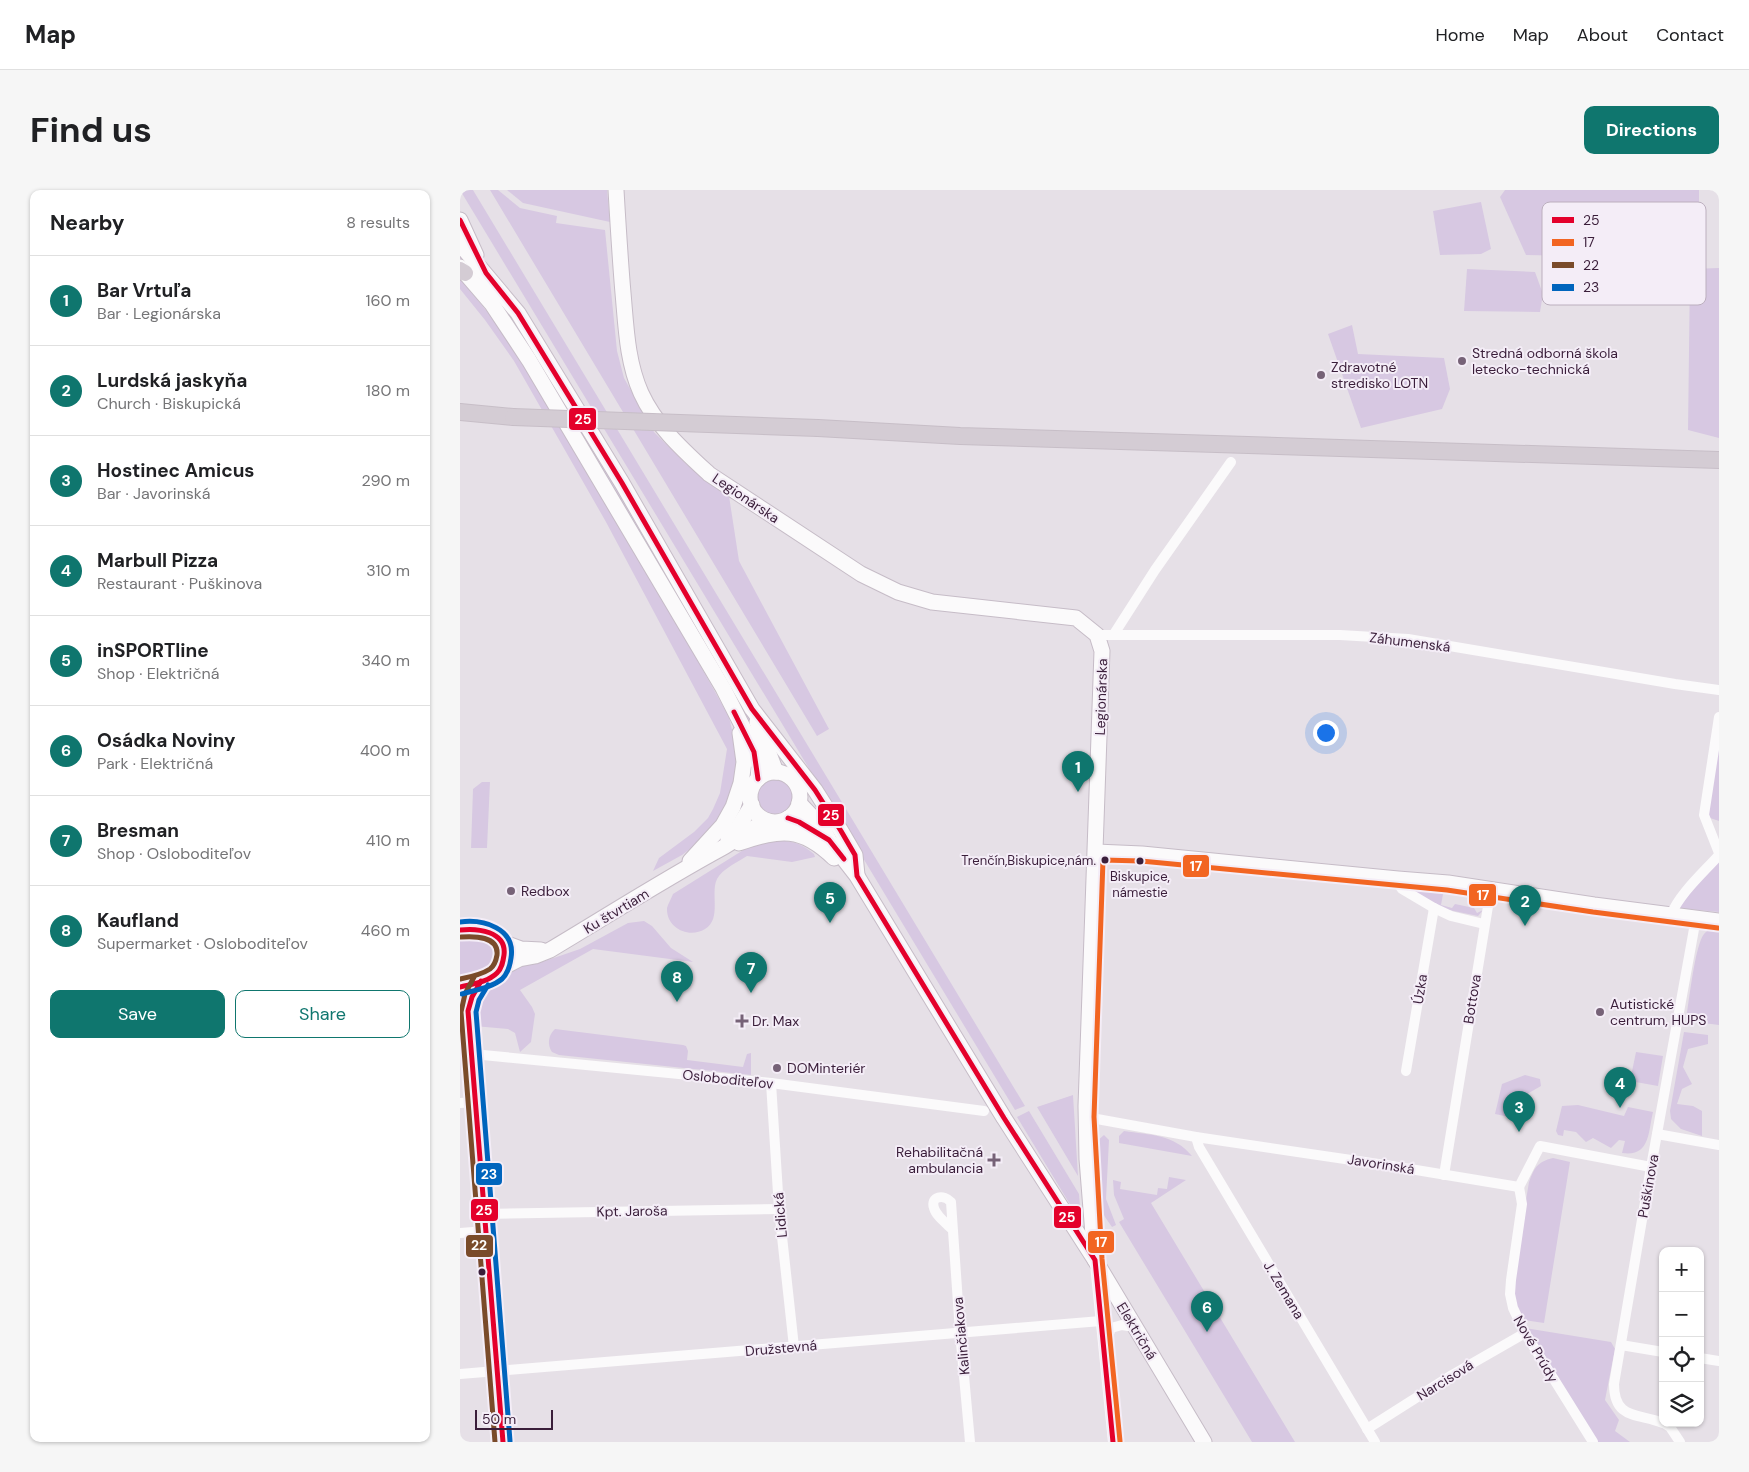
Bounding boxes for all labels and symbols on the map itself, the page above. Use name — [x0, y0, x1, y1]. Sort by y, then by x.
legend — [1542, 202, 1706, 305]
text: 25 — [1583, 211, 1600, 229]
text: 17 — [1583, 233, 1595, 251]
text: 22 — [1583, 256, 1599, 274]
text: 23 — [1583, 278, 1599, 296]
place label: Stredná odborná škola letecko-technická — [1472, 344, 1618, 378]
marker: Stredná odborná škola letecko-technická — [1456, 355, 1468, 367]
place label: Zdravotné stredisko LOTN — [1331, 358, 1428, 392]
marker: Zdravotné stredisko LOTN — [1315, 369, 1327, 381]
line badge: 25 — [568, 407, 597, 431]
text: 25 — [575, 410, 591, 428]
street label: Legionárska — [709, 469, 783, 527]
street label: Záhumenská — [1369, 628, 1451, 656]
street label: Legionárska — [1091, 658, 1111, 736]
your location — [1313, 720, 1339, 746]
pin: 1 — [1062, 751, 1094, 792]
line badge: 25 — [817, 803, 845, 827]
text: 25 — [823, 806, 839, 824]
place label: Trenčín,Biskupice,nám. — [961, 852, 1096, 869]
line badge: 17 — [1182, 854, 1210, 878]
marker: Trenčín,Biskupice,nám. — [1100, 855, 1110, 865]
marker: Biskupice, námestie — [1135, 856, 1145, 866]
text: 17 — [1190, 857, 1203, 875]
place label: Biskupice, námestie — [1110, 868, 1170, 901]
place label: Redbox — [521, 882, 569, 900]
pin: 5 — [814, 882, 846, 923]
line badge: 17 — [1468, 883, 1497, 907]
street label: Ku štvrtiam — [580, 884, 652, 938]
marker: Redbox — [505, 885, 517, 897]
pin: 2 — [1509, 885, 1541, 926]
text: 17 — [1477, 886, 1490, 904]
pin: 7 — [735, 952, 767, 993]
pin: 8 — [661, 961, 693, 1002]
street label: Úzka — [1409, 973, 1431, 1005]
street label: Bottova — [1459, 973, 1485, 1025]
place label: Autistické centrum, HUPS — [1610, 995, 1706, 1029]
marker: Autistické centrum, HUPS — [1594, 1006, 1606, 1018]
place label: Dr. Max — [752, 1012, 799, 1030]
marker: Dr. Max — [736, 1015, 748, 1027]
place label: DOMinteriér — [787, 1059, 866, 1077]
marker: DOMinteriér — [771, 1062, 783, 1074]
street label: Osloboditeľov — [682, 1065, 775, 1093]
pin: 4 — [1604, 1067, 1636, 1108]
pin: 3 — [1503, 1091, 1535, 1132]
place label: Rehabilitačná ambulancia — [896, 1143, 983, 1177]
street label: Javorinská — [1346, 1150, 1416, 1178]
marker: Rehabilitačná ambulancia — [987, 1153, 1001, 1167]
street label: Puškinova — [1634, 1153, 1662, 1219]
line badge: 23 — [475, 1162, 503, 1186]
text: 23 — [481, 1165, 497, 1183]
street label: Lidická — [769, 1192, 791, 1238]
line badge: 25 — [470, 1198, 499, 1222]
text: 25 — [476, 1201, 492, 1219]
street label: Kpt. Jaroša — [596, 1201, 668, 1221]
line badge: 25 — [1053, 1205, 1082, 1229]
text: 25 — [1059, 1208, 1075, 1226]
line badge: 17 — [1087, 1230, 1115, 1254]
text: 17 — [1095, 1233, 1108, 1251]
line badge: 22 — [465, 1234, 494, 1258]
text: 22 — [471, 1236, 487, 1254]
street label: J. Zemana — [1260, 1258, 1308, 1322]
unlabelled marker — [477, 1267, 487, 1277]
pin: 6 — [1191, 1291, 1223, 1332]
street label: Kalinčiakova — [949, 1296, 973, 1376]
street label: Električná — [1113, 1299, 1161, 1363]
street label: Nové Prúdy — [1510, 1312, 1562, 1386]
street label: Družstevná — [744, 1336, 818, 1360]
street label: Narcisová — [1413, 1356, 1477, 1404]
scale bar — [475, 1407, 552, 1430]

